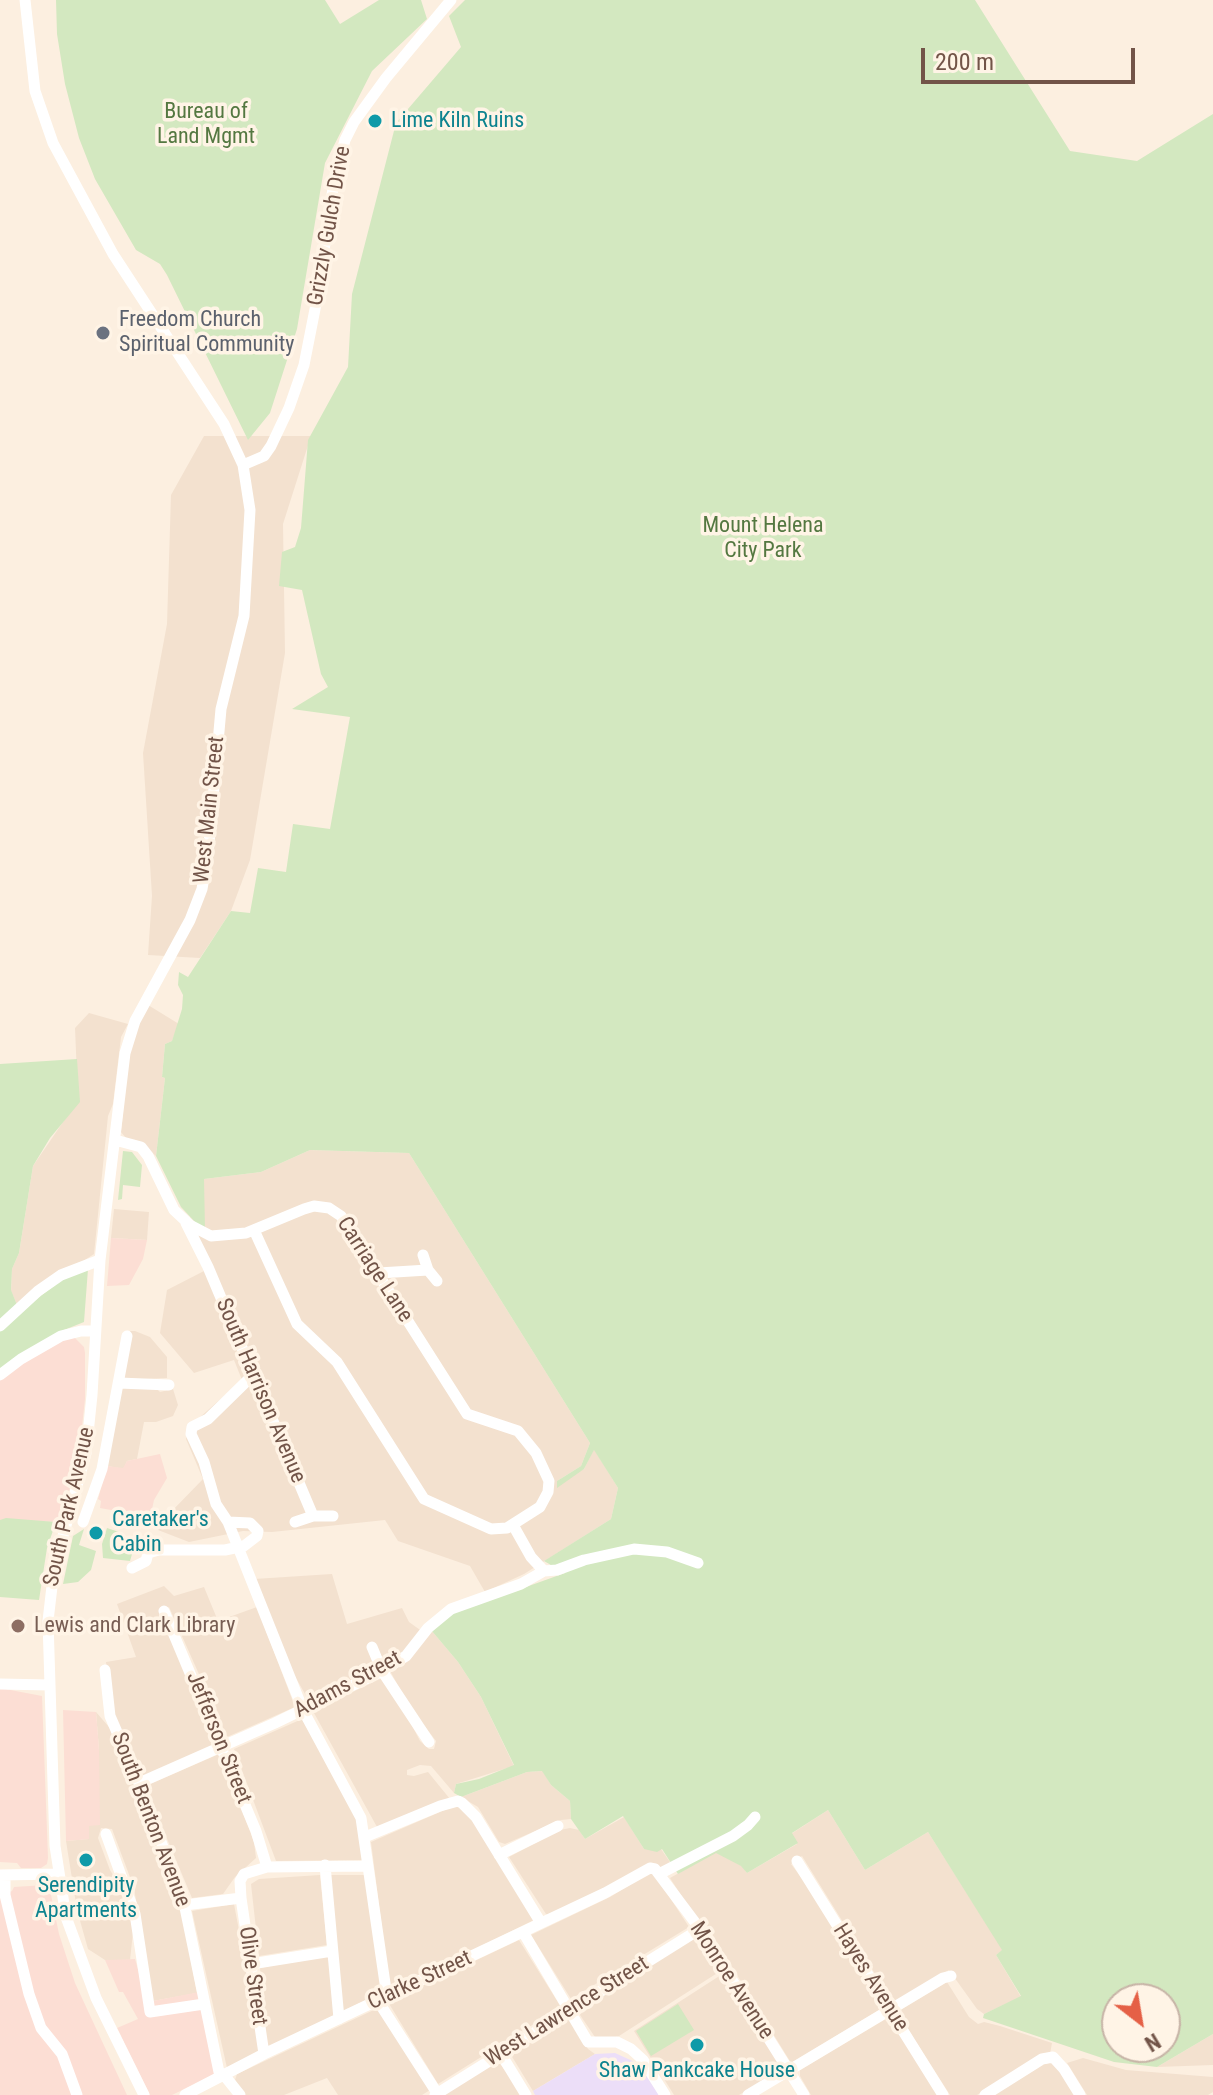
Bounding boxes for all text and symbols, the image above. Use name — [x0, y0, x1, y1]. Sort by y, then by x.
scale bar — [925, 32, 1139, 82]
text: 200 m — [935, 48, 994, 76]
park label: Bureau of Land Mgmt — [157, 99, 255, 150]
place label: Lime Kiln Ruins — [391, 108, 524, 134]
marker: Lime Kiln Ruins — [366, 112, 384, 130]
street label: Grizzly Gulch Drive — [303, 144, 357, 308]
place label: Freedom Church Spiritual Community — [119, 307, 294, 358]
marker: Freedom Church Spiritual Community — [94, 324, 112, 342]
park label: Mount Helena City Park — [702, 513, 824, 564]
street label: West Main Street — [189, 735, 231, 885]
street label: Carriage Lane — [330, 1212, 418, 1328]
street label: South Harrison Avenue — [209, 1295, 311, 1487]
street label: South Park Avenue — [39, 1425, 101, 1589]
place label: Caretaker's Cabin — [112, 1507, 209, 1558]
marker: Caretaker's Cabin — [87, 1524, 105, 1542]
place label: Lewis and Clark Library — [34, 1613, 235, 1639]
marker: Lewis and Clark Library — [9, 1617, 27, 1635]
street label: Adams Street — [290, 1646, 406, 1724]
street label: Jefferson Street — [180, 1668, 256, 1808]
street label: South Benton Avenue — [105, 1729, 195, 1911]
marker: Serendipity Apartments — [77, 1851, 95, 1869]
place label: Serendipity Apartments — [35, 1873, 137, 1924]
street label: Monroe Avenue — [683, 1917, 779, 2045]
street label: Hayes Avenue — [827, 1919, 913, 2037]
street label: Olive Street — [232, 1925, 272, 2027]
street label: Clarke Street — [364, 1946, 476, 2016]
street label: West Lawrence Street — [480, 1951, 654, 2073]
north arrow — [1101, 1983, 1181, 2063]
text: N — [1140, 2028, 1165, 2056]
marker: Shaw Pankcake House — [688, 2036, 706, 2054]
place label: Shaw Pankcake House — [599, 2058, 795, 2084]

